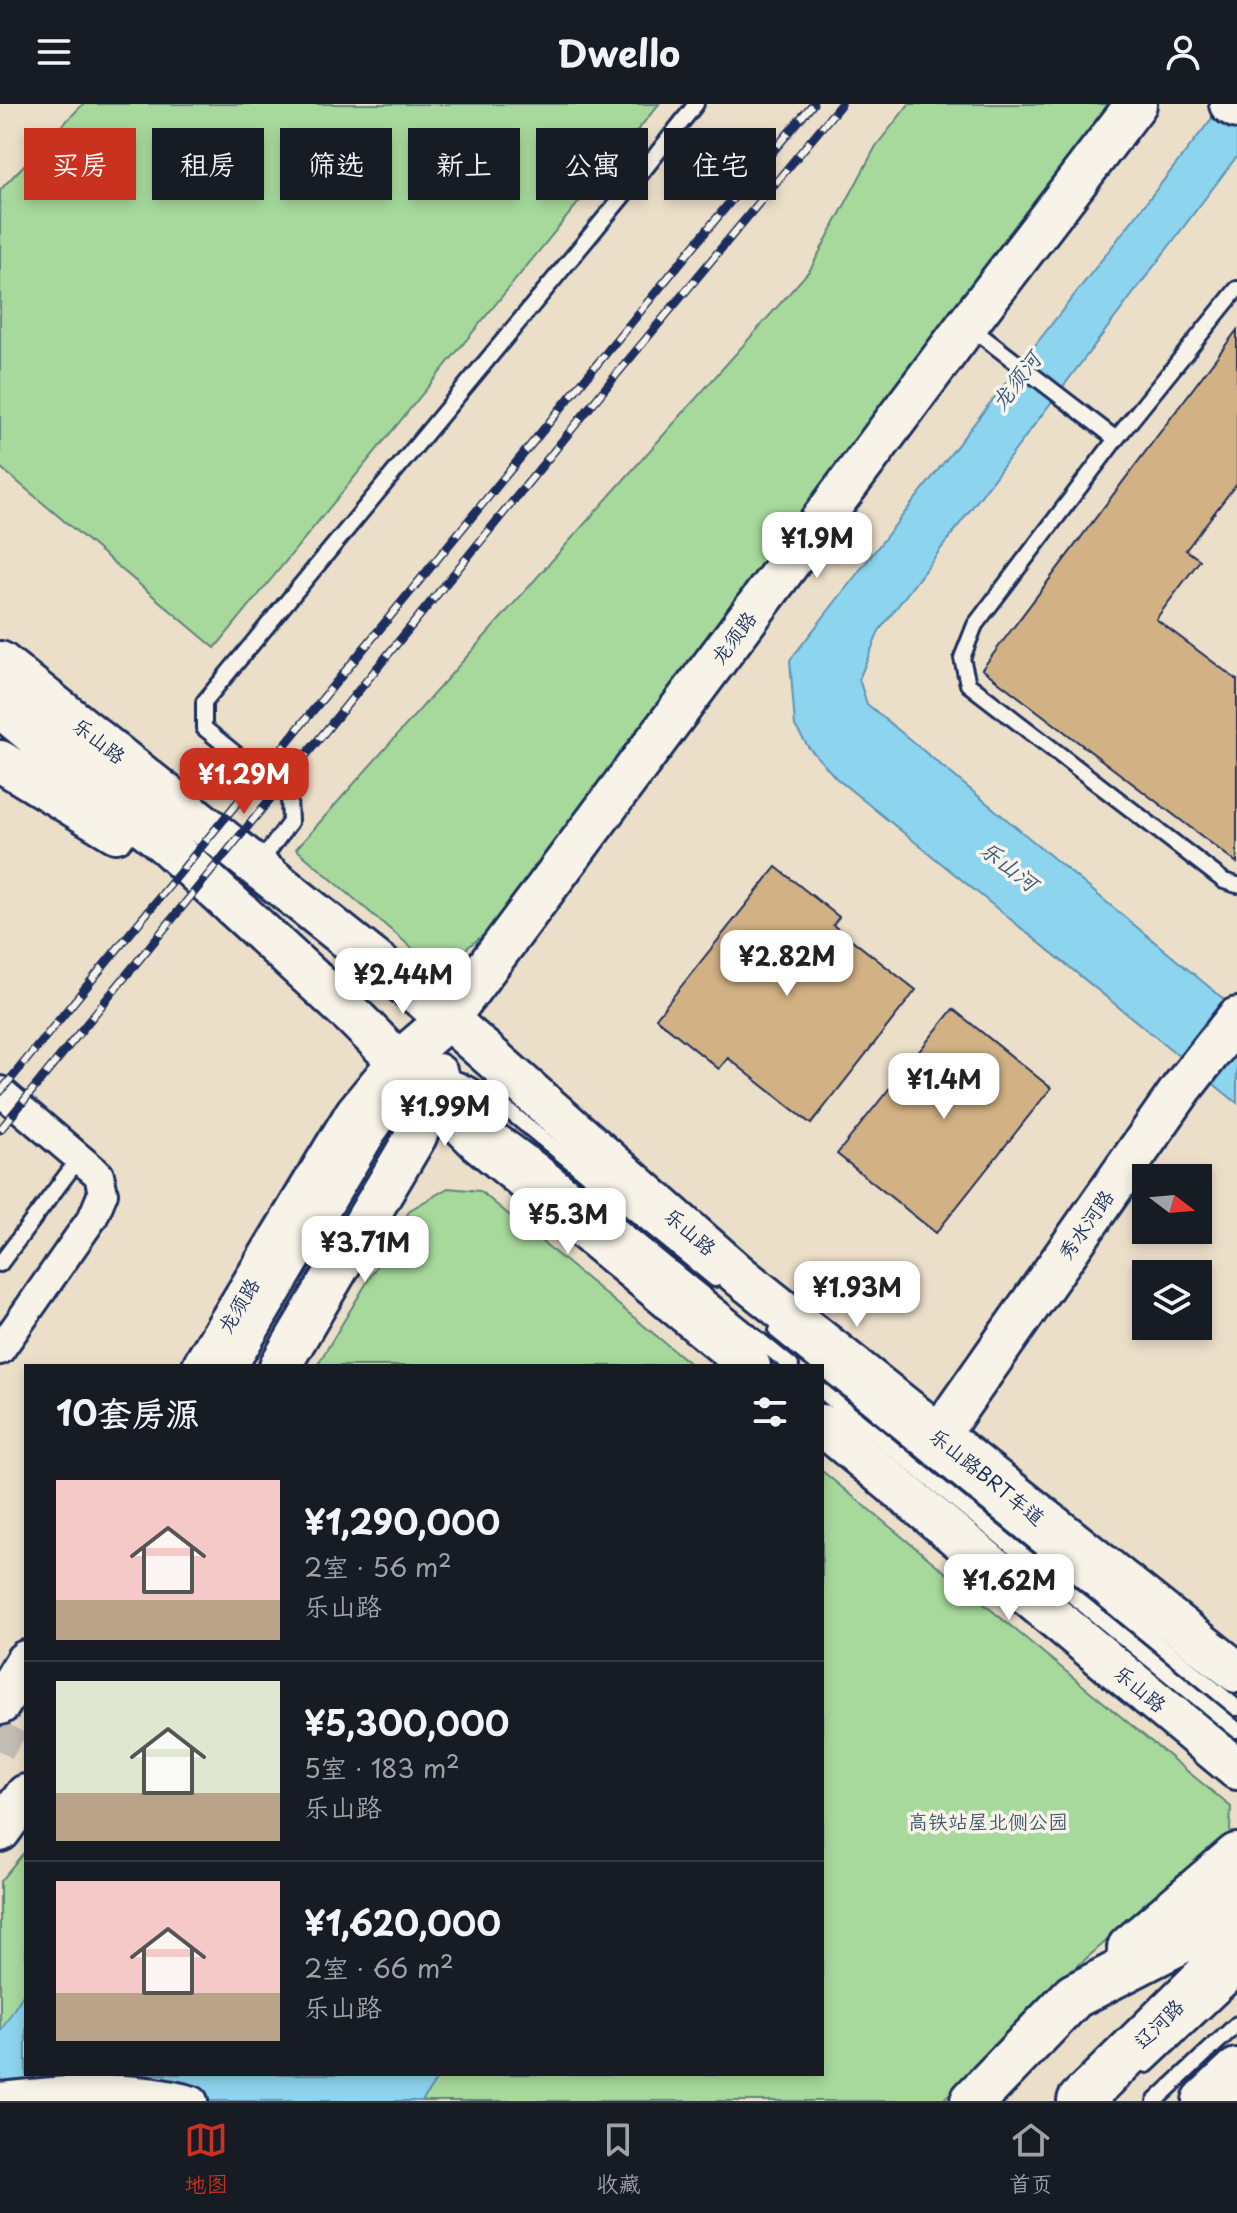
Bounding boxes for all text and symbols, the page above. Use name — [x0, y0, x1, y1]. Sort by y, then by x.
text: Dwello — [557, 25, 680, 79]
icon: menu — [32, 30, 76, 74]
icon: person — [1161, 30, 1205, 74]
chip: 买房 — [24, 128, 136, 200]
chip: 租房 — [152, 128, 264, 200]
chip: 筛选 — [280, 128, 392, 200]
chip: 新上 — [408, 128, 520, 200]
chip: 公寓 — [536, 128, 648, 200]
chip: 住宅 — [664, 128, 776, 200]
water label: 龙须河 — [982, 341, 1050, 416]
pin: ¥1.9M — [761, 512, 873, 580]
text: ¥1.9M — [780, 518, 854, 557]
street label: 龙须路 — [703, 604, 764, 670]
street label: 乐山路 — [67, 710, 133, 771]
pin: ¥1.29M — [179, 748, 309, 816]
text: ¥1.29M — [198, 754, 290, 793]
water label: 乐山河 — [974, 831, 1048, 900]
pin: ¥2.82M — [722, 930, 852, 998]
text: ¥2.82M — [738, 936, 836, 975]
pin: ¥2.44M — [338, 948, 468, 1016]
text: ¥2.44M — [353, 954, 453, 993]
pin: ¥1.4M — [888, 1053, 1000, 1121]
text: ¥1.4M — [906, 1059, 982, 1098]
pin: ¥1.99M — [380, 1080, 510, 1148]
text: ¥1.99M — [399, 1086, 491, 1125]
north arrow — [1132, 1164, 1212, 1244]
map controls — [1132, 1164, 1212, 1340]
street label: 秀水河路 — [1050, 1182, 1121, 1266]
pin: ¥5.3M — [512, 1188, 624, 1256]
text: ¥5.3M — [528, 1194, 608, 1233]
street label: 乐山路 — [658, 1200, 724, 1263]
pin: ¥3.71M — [300, 1216, 430, 1284]
text: ¥3.71M — [320, 1222, 410, 1261]
button: layers — [1132, 1260, 1212, 1340]
pin: ¥1.93M — [792, 1261, 922, 1329]
text: ¥1.93M — [812, 1267, 902, 1306]
street label: 龙须路 — [210, 1271, 267, 1339]
text: 10套房源 — [56, 1386, 199, 1438]
icon: filters — [748, 1390, 792, 1434]
street label: 乐山路BRT车道 — [924, 1420, 1052, 1532]
text: ¥1,290,000 — [304, 1495, 500, 1547]
icon: home — [120, 1512, 216, 1608]
text: 2室 · 56 m² — [304, 1547, 452, 1586]
pin: ¥1.62M — [944, 1554, 1074, 1622]
text: ¥1.62M — [962, 1560, 1056, 1599]
text: 乐山路 — [304, 1586, 382, 1625]
street label: 乐山路 — [1108, 1657, 1174, 1720]
text: ¥5,300,000 — [304, 1696, 509, 1748]
icon: home — [120, 1713, 216, 1809]
text: 5室 · 183 m² — [304, 1748, 460, 1787]
text: 乐山路 — [304, 1787, 382, 1826]
park label: 高铁站屋北侧公园 — [908, 1806, 1068, 1836]
text: ¥1,620,000 — [304, 1896, 501, 1948]
icon: home — [120, 1913, 216, 2009]
text: 2室 · 66 m² — [304, 1948, 454, 1987]
text: 乐山路 — [304, 1987, 382, 2026]
street label: 辽河路 — [1126, 1991, 1191, 2055]
tab: 地图 — [184, 2118, 228, 2199]
tab: 收藏 — [596, 2118, 641, 2199]
tab: 首页 — [1009, 2118, 1053, 2199]

